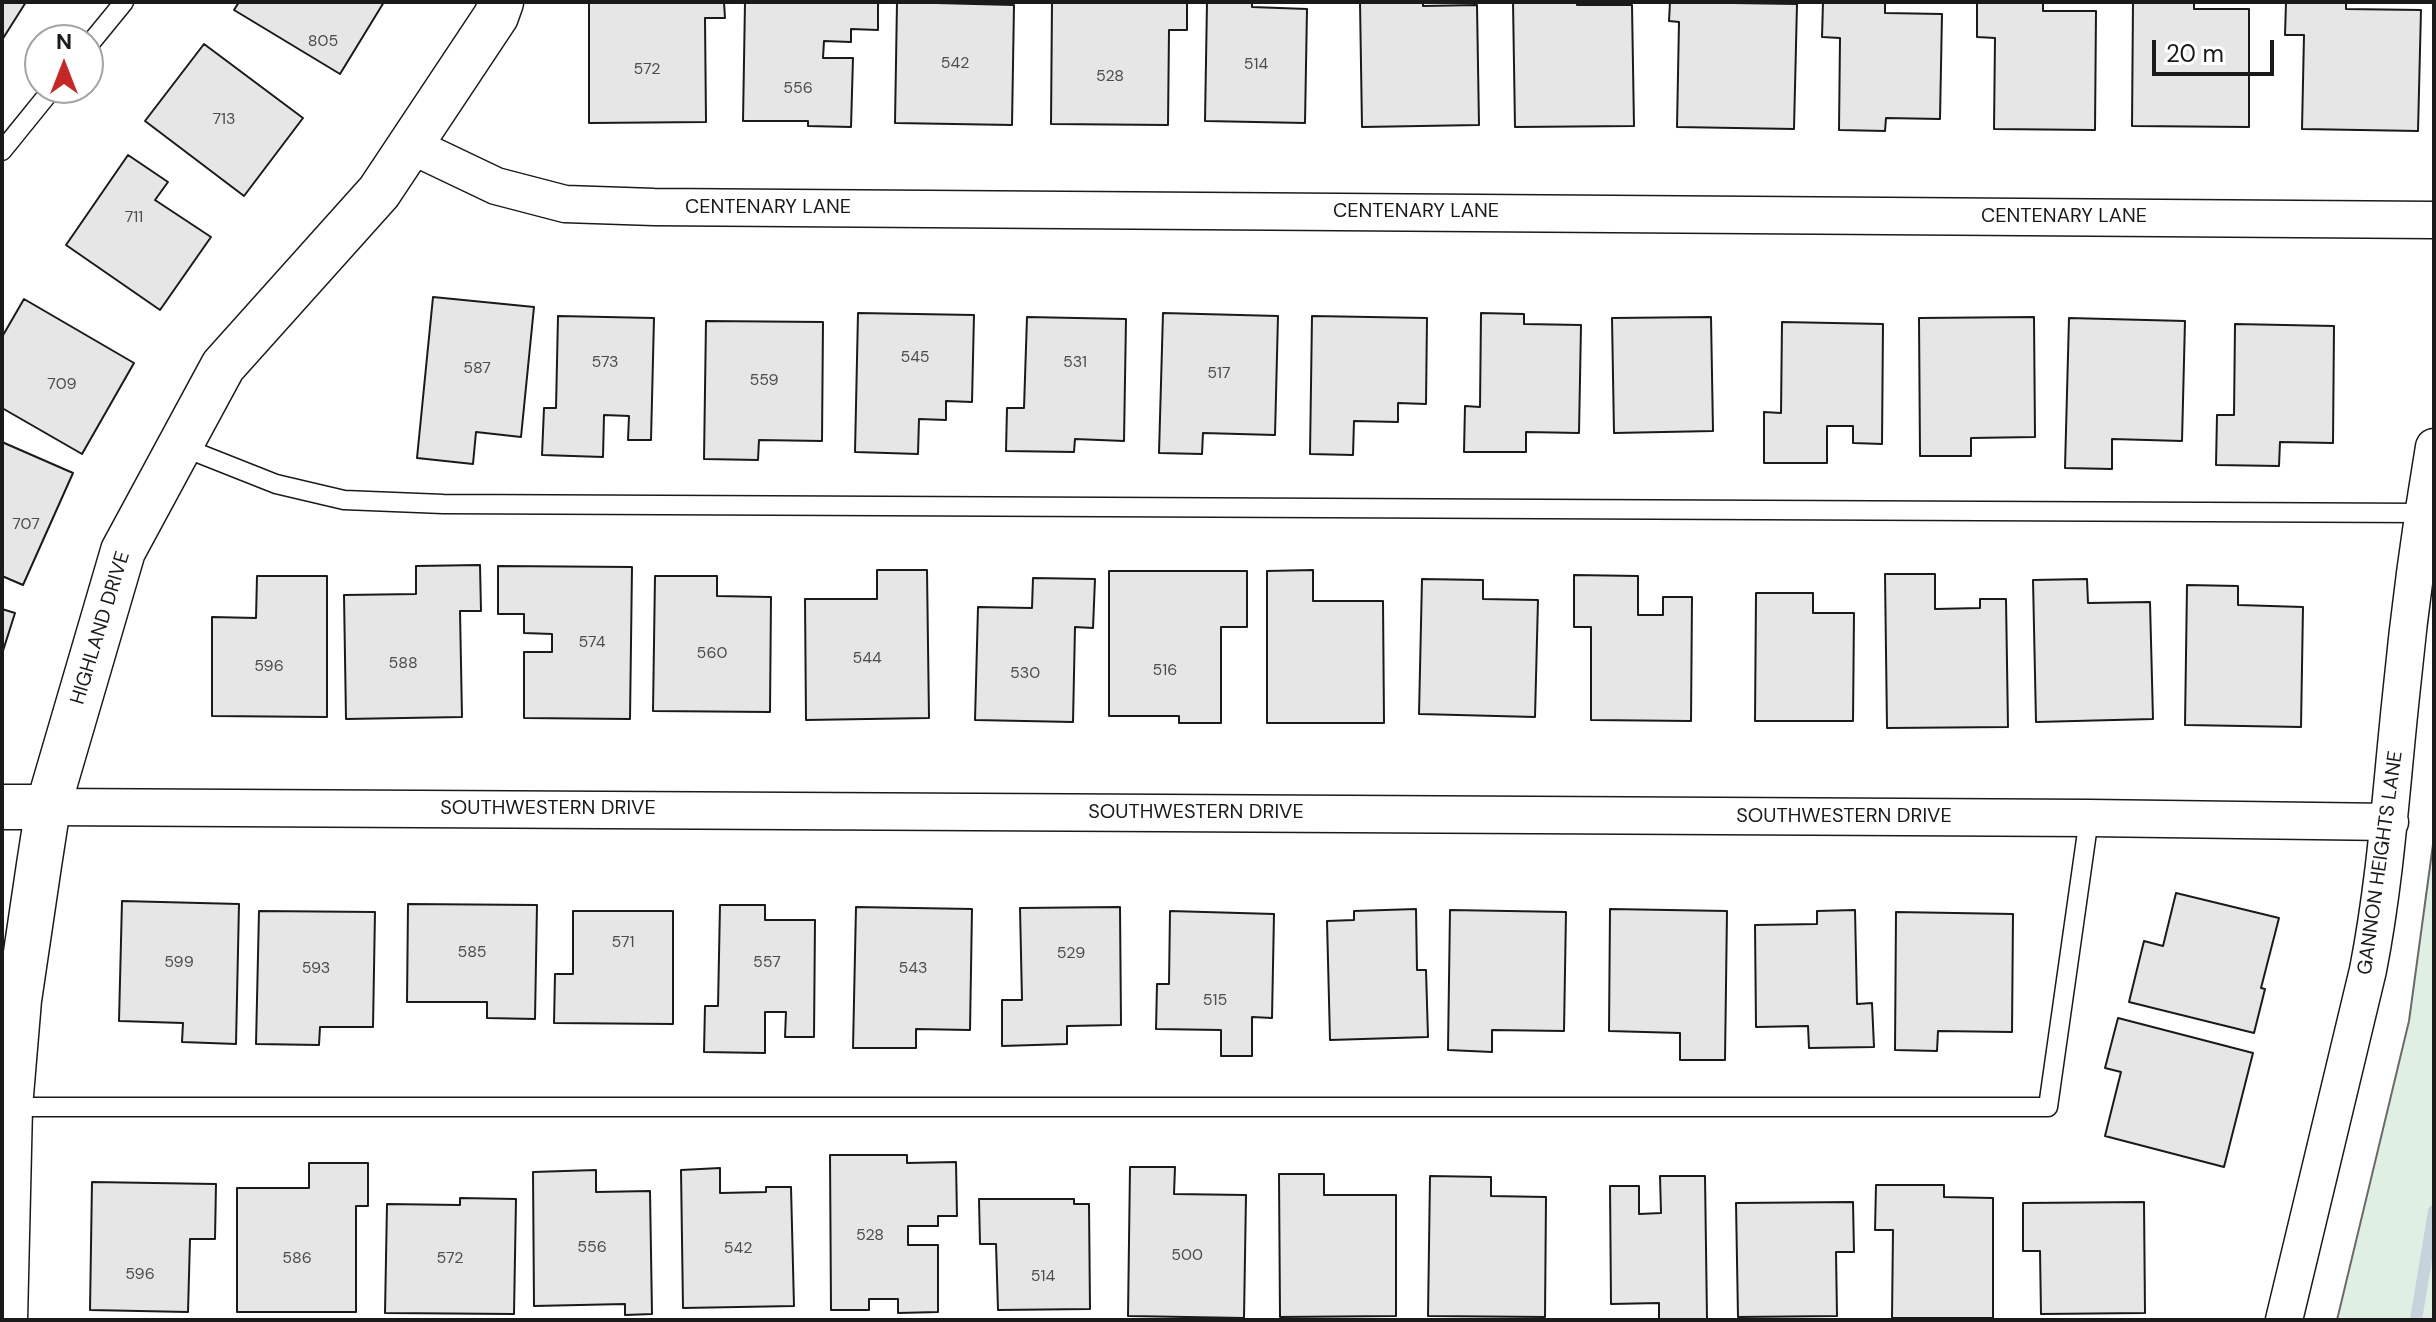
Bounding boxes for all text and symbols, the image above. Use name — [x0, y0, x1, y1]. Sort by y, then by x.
north arrow — [24, 24, 104, 104]
scale bar — [2156, 24, 2278, 74]
text: N — [56, 27, 72, 56]
house number: 805 — [308, 32, 338, 52]
text: 20 m — [2166, 38, 2224, 69]
house number: 542 — [941, 54, 969, 74]
house number: 514 — [1244, 55, 1268, 75]
house number: 572 — [634, 60, 660, 80]
house number: 528 — [1096, 67, 1124, 87]
house number: 556 — [783, 79, 813, 99]
house number: 713 — [212, 110, 236, 130]
street label: CENTENARY LANE — [685, 196, 851, 220]
street label: CENTENARY LANE — [1333, 200, 1499, 224]
street label: CENTENARY LANE — [1981, 205, 2147, 229]
house number: 711 — [125, 208, 143, 228]
house number: 545 — [900, 348, 930, 368]
house number: 573 — [591, 353, 619, 373]
house number: 531 — [1063, 353, 1087, 373]
house number: 587 — [463, 359, 491, 379]
house number: 517 — [1207, 364, 1231, 384]
house number: 559 — [749, 371, 779, 391]
house number: 709 — [47, 375, 77, 395]
house number: 707 — [12, 515, 40, 535]
street label: HIGHLAND DRIVE — [66, 549, 136, 707]
house number: 574 — [579, 633, 605, 653]
house number: 560 — [697, 644, 727, 664]
house number: 544 — [852, 649, 882, 669]
house number: 588 — [388, 654, 418, 674]
house number: 596 — [254, 657, 284, 677]
house number: 516 — [1153, 661, 1177, 681]
house number: 530 — [1010, 664, 1040, 684]
street label: GANNON HEIGHTS LANE — [2353, 750, 2409, 976]
street label: SOUTHWESTERN DRIVE — [440, 797, 656, 821]
street label: SOUTHWESTERN DRIVE — [1088, 801, 1304, 825]
street label: SOUTHWESTERN DRIVE — [1736, 805, 1952, 829]
house number: 571 — [611, 933, 635, 953]
house number: 585 — [457, 943, 487, 963]
house number: 529 — [1057, 944, 1085, 964]
house number: 599 — [164, 953, 194, 973]
house number: 557 — [753, 953, 781, 973]
house number: 593 — [302, 959, 330, 979]
house number: 543 — [899, 959, 927, 979]
house number: 515 — [1203, 991, 1227, 1011]
house number: 528 — [856, 1226, 884, 1246]
house number: 556 — [577, 1238, 607, 1258]
house number: 542 — [724, 1239, 752, 1259]
house number: 500 — [1171, 1246, 1203, 1266]
house number: 586 — [282, 1249, 312, 1269]
house number: 572 — [437, 1249, 463, 1269]
house number: 596 — [125, 1265, 155, 1285]
house number: 514 — [1031, 1267, 1055, 1287]

